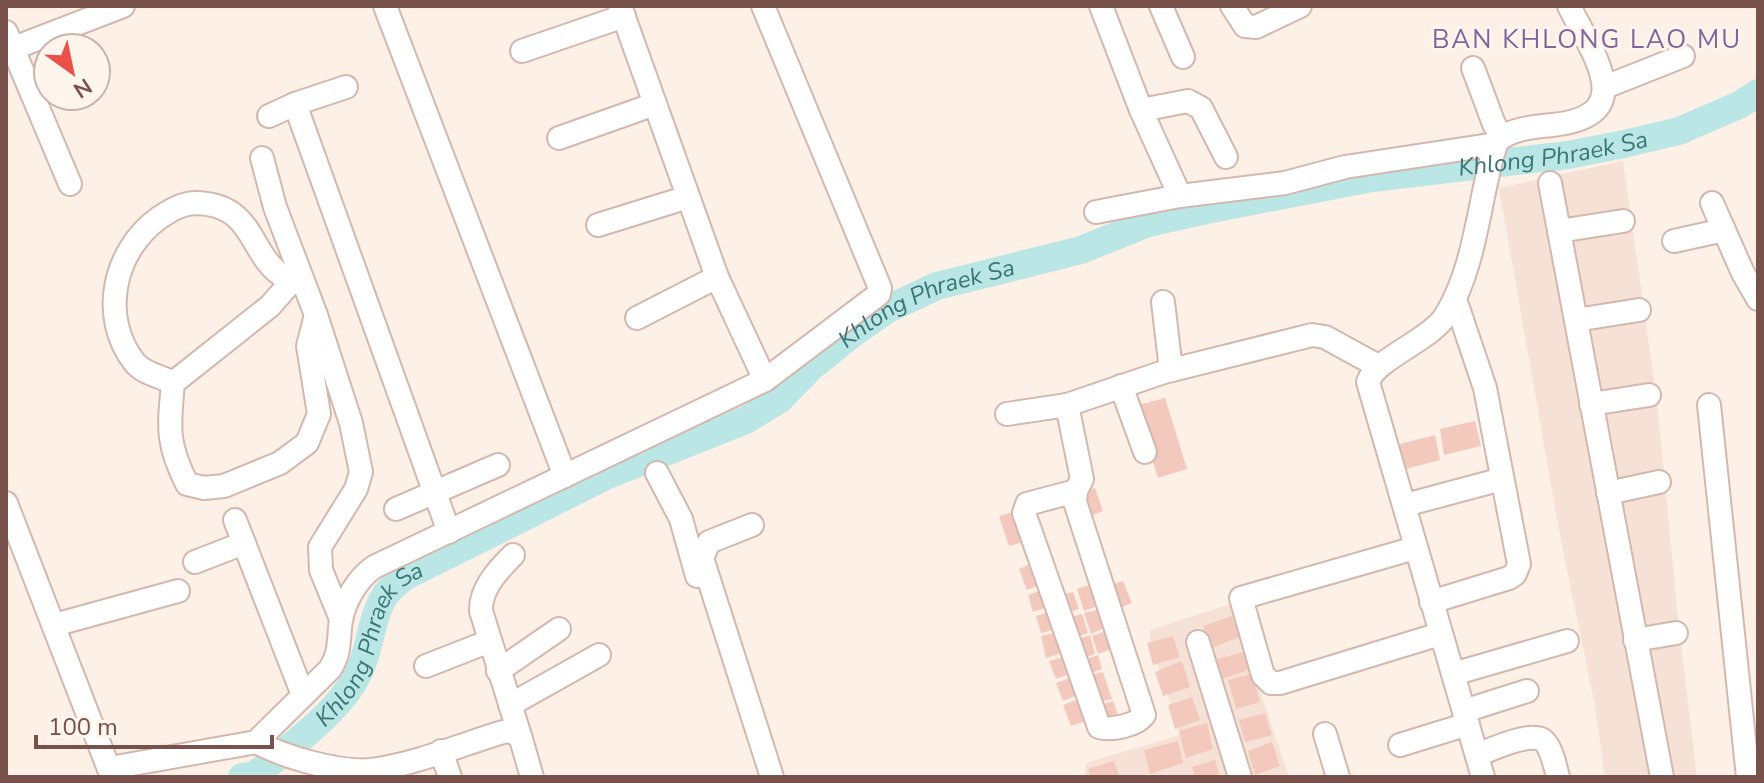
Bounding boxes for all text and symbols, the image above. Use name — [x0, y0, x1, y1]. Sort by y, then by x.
district label: BAN KHLONG LAO MU — [1432, 22, 1742, 57]
north arrow — [32, 32, 112, 112]
text: N — [67, 71, 97, 105]
water label: Khlong Phraek Sa — [1457, 123, 1651, 184]
water label: Khlong Phraek Sa — [831, 251, 1018, 355]
water label: Khlong Phraek Sa — [308, 554, 428, 734]
scale bar — [36, 699, 272, 749]
text: 100 m — [48, 711, 118, 743]

